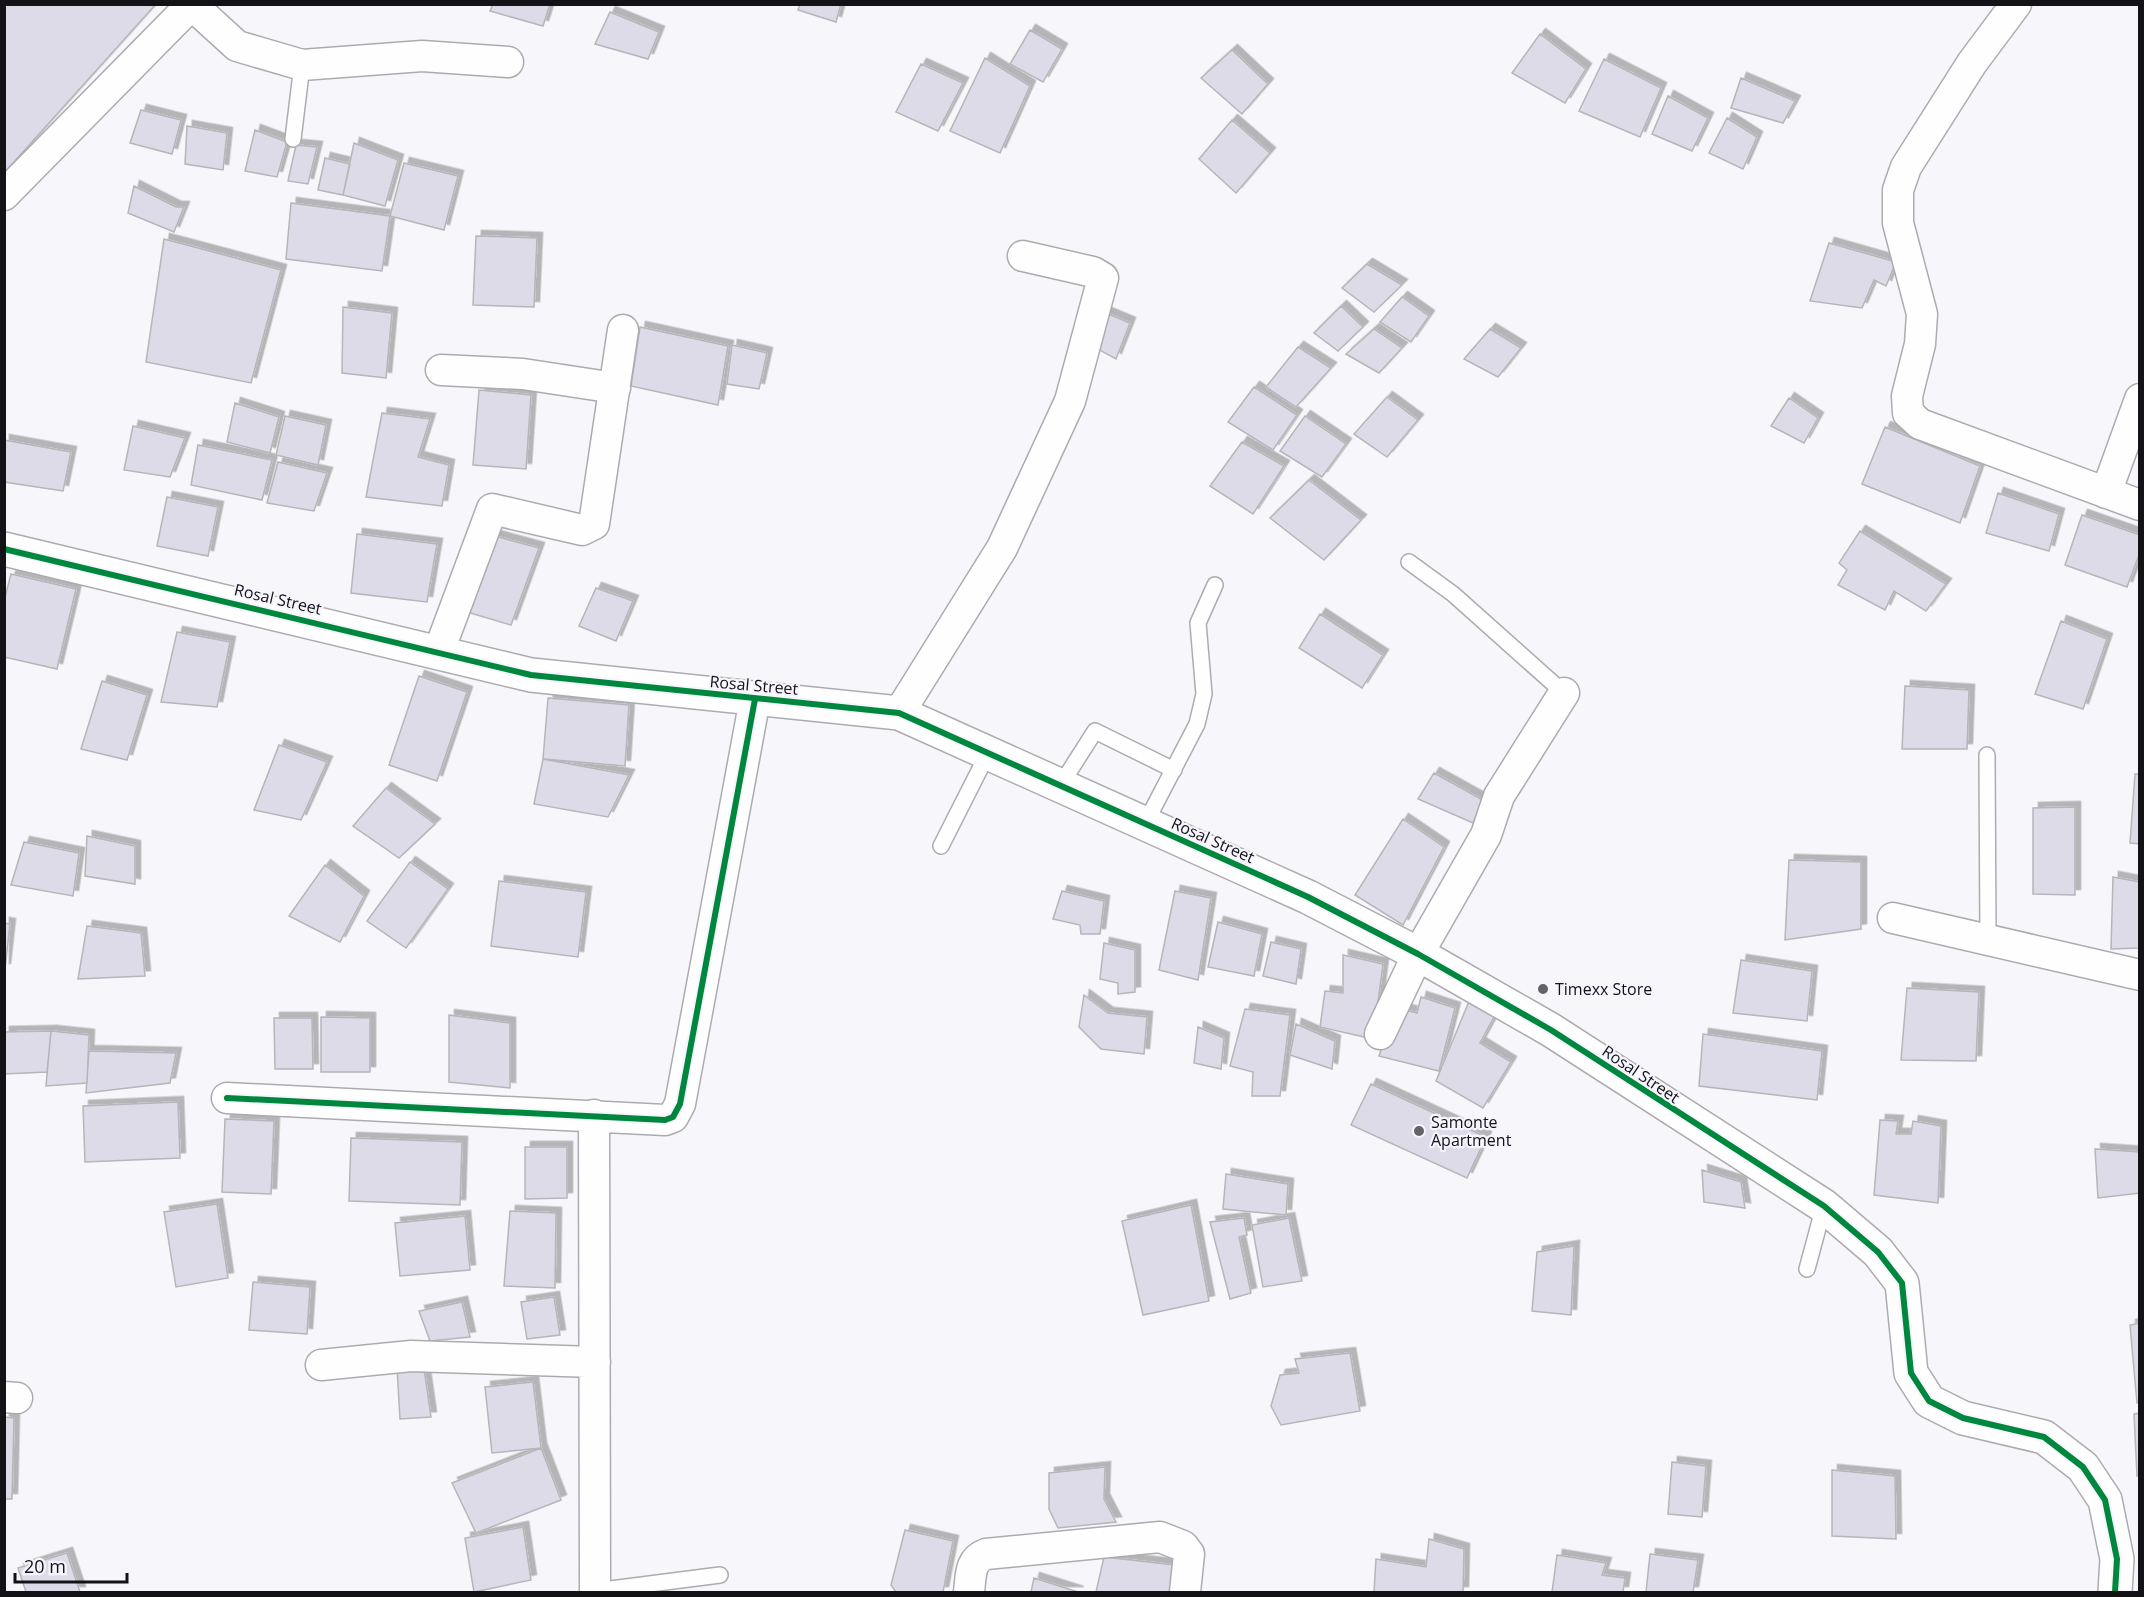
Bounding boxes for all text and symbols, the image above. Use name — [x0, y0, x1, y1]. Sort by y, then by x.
street label: Rosal Street — [232, 578, 324, 620]
street label: Rosal Street — [709, 670, 800, 700]
street label: Rosal Street — [1168, 812, 1258, 868]
place label: Timexx Store — [1555, 978, 1652, 1000]
marker: Timexx Store — [1536, 982, 1550, 996]
street label: Rosal Street — [1598, 1040, 1684, 1108]
place label: Samonte Apartment — [1431, 1111, 1512, 1151]
marker: Samonte Apartment — [1412, 1124, 1426, 1138]
scale bar — [15, 1546, 128, 1584]
text: 20 m — [24, 1554, 66, 1578]

